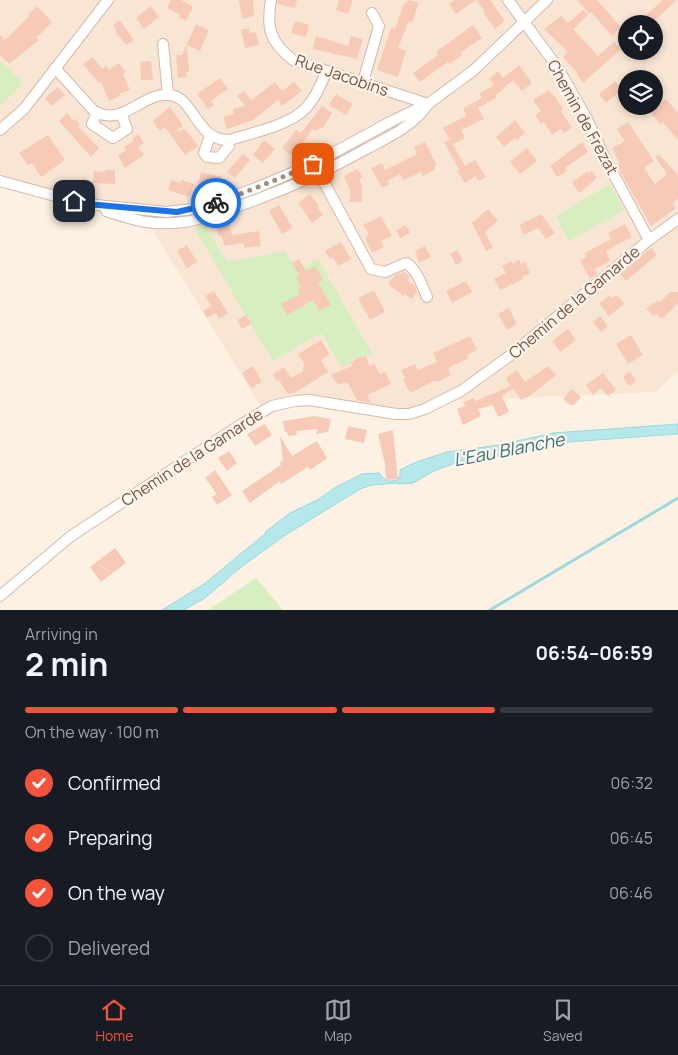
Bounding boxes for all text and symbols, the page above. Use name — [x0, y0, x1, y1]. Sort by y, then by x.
map controls — [618, 15, 663, 115]
button: locate — [618, 15, 663, 60]
street label: Rue Jacobins — [292, 49, 392, 101]
street label: Chemin de Frezat — [542, 56, 624, 178]
button: layers — [618, 70, 663, 115]
pin — [292, 143, 334, 185]
icon: bag — [299, 150, 327, 178]
courier — [191, 178, 241, 228]
pin — [53, 180, 95, 222]
icon: home — [60, 187, 88, 215]
icon: bike — [202, 189, 230, 217]
street label: Chemin de la Gamarde — [504, 241, 644, 363]
street label: Chemin de la Gamarde — [117, 403, 267, 511]
water label: L'Eau Blanche — [451, 426, 568, 472]
text: Arriving in — [25, 623, 98, 645]
text: 06:54–06:59 — [535, 640, 653, 666]
text: 2 min — [25, 642, 108, 686]
text: On the way · 100 m — [25, 721, 159, 743]
icon: check — [25, 769, 53, 797]
text: Confirmed — [68, 770, 161, 796]
text: 06:32 — [611, 772, 653, 794]
icon: check — [25, 824, 53, 852]
text: Preparing — [68, 825, 153, 851]
text: 06:45 — [610, 827, 653, 849]
icon: check — [25, 879, 53, 907]
text: On the way — [68, 880, 165, 906]
text: 06:46 — [609, 882, 653, 904]
text: Delivered — [68, 935, 150, 961]
tab: Home — [95, 996, 133, 1045]
tab: Map — [324, 996, 352, 1045]
tab: Saved — [543, 996, 583, 1045]

